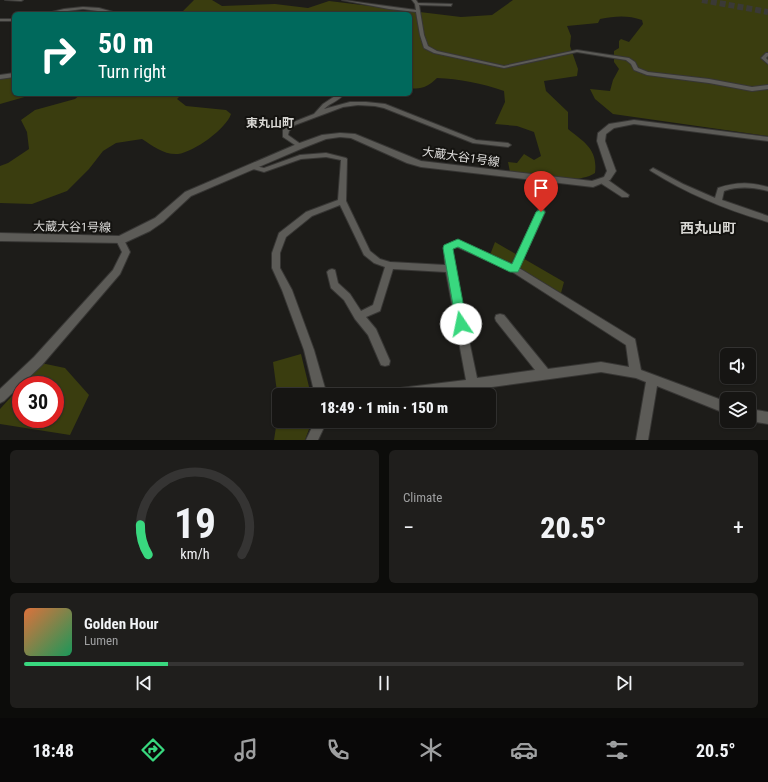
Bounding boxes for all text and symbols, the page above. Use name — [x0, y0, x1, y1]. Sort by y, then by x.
text: 50 m — [98, 27, 154, 60]
icon: right — [32, 28, 84, 80]
text: Turn right — [98, 61, 166, 82]
district label: 東丸山町 — [246, 116, 294, 130]
street label: 大蔵大谷1号線 — [421, 145, 501, 169]
pin — [524, 171, 558, 212]
icon: arrive — [530, 177, 552, 199]
street label: 大蔵大谷1号線 — [33, 219, 111, 235]
district label: 西丸山町 — [680, 220, 736, 236]
position arrow — [440, 303, 482, 345]
map controls — [720, 348, 756, 428]
button: sound — [720, 348, 756, 384]
speed limit sign: 30 — [12, 376, 64, 428]
button: layers — [720, 392, 756, 428]
text: 18:49 · 1 min · 150 m — [320, 399, 448, 417]
text: Climate — [403, 490, 442, 505]
text: 19 — [173, 498, 216, 547]
text: 20.5° — [540, 510, 607, 545]
text: − — [403, 515, 414, 540]
text: + — [733, 515, 744, 540]
text: km/h — [180, 545, 209, 561]
text: Golden Hour — [84, 615, 159, 633]
text: Lumen — [84, 633, 118, 648]
icon: previous — [133, 672, 155, 694]
icon: pause — [373, 672, 395, 694]
icon: next — [613, 672, 635, 694]
icon: directions — [139, 736, 167, 764]
icon: music — [232, 736, 260, 764]
icon: phone — [324, 736, 352, 764]
icon: climate — [417, 736, 445, 764]
icon: car — [510, 736, 538, 764]
icon: filters — [603, 736, 631, 764]
text: 18:48 — [32, 740, 74, 761]
text: 20.5° — [696, 740, 736, 761]

